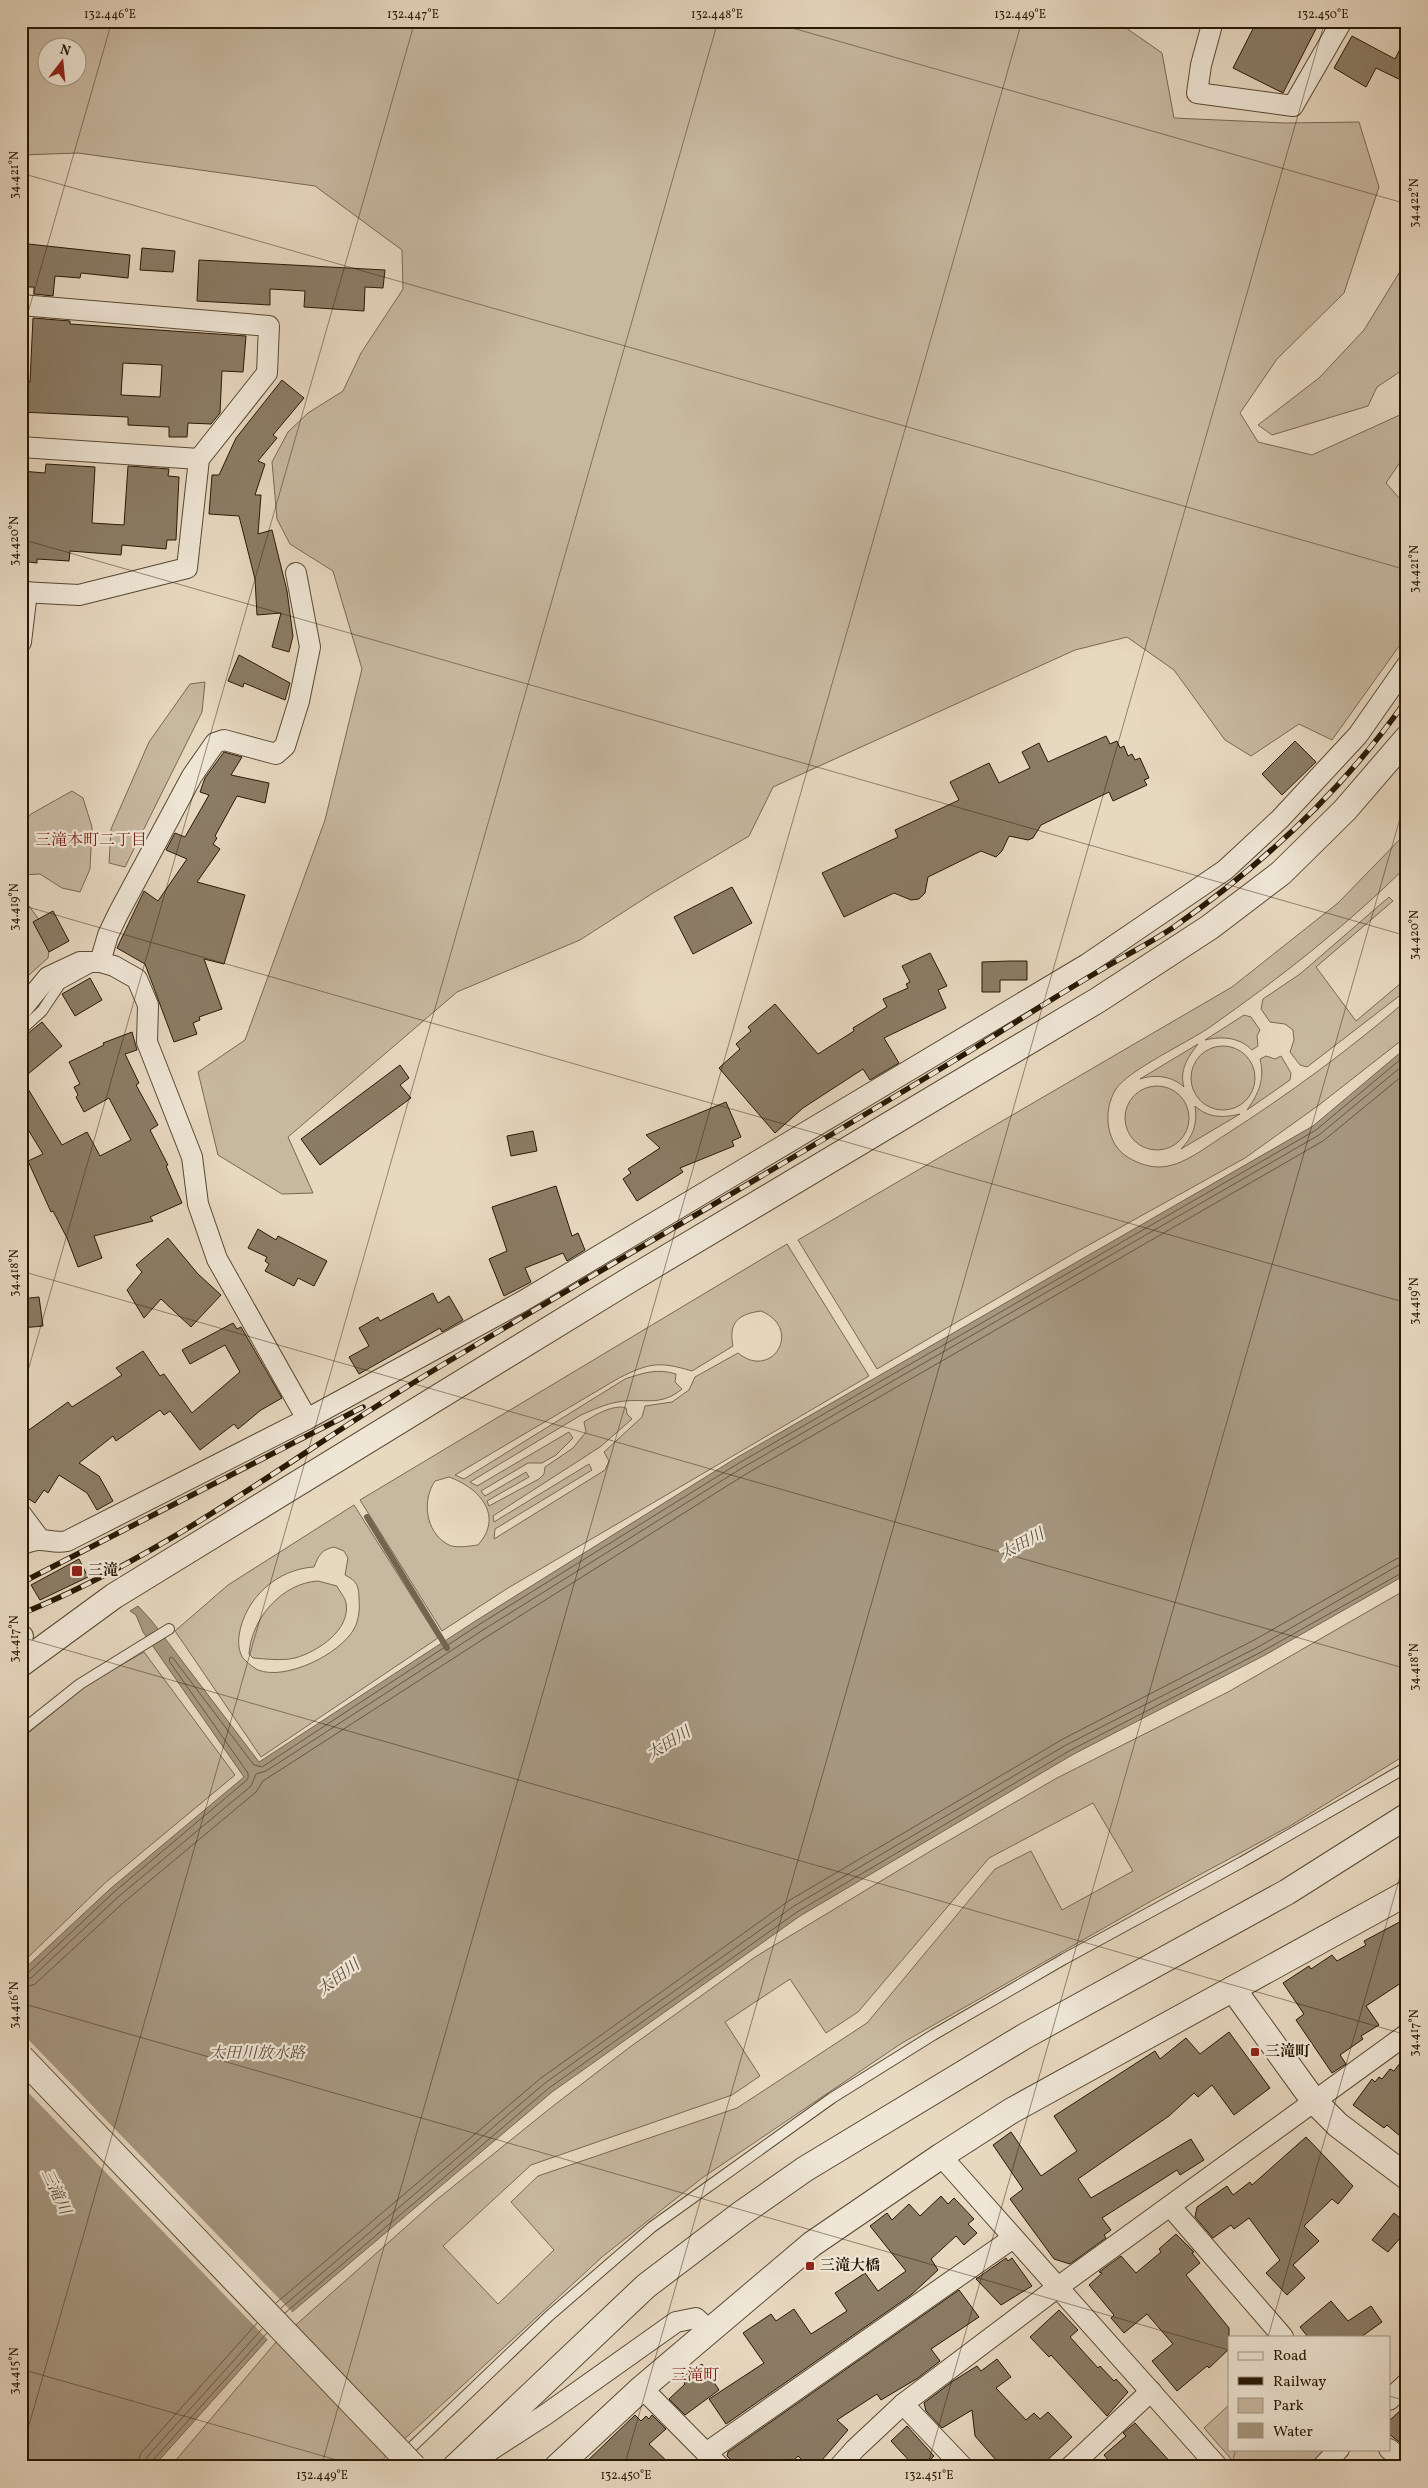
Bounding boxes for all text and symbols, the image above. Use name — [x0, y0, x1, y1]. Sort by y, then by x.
text: 132.446°E — [84, 7, 136, 23]
text: 132.447°E — [387, 7, 439, 23]
text: 132.448°E — [691, 7, 743, 23]
text: 132.449°E — [994, 7, 1046, 23]
text: 132.450°E — [1297, 7, 1349, 23]
north arrow — [38, 38, 88, 88]
text: N — [58, 40, 73, 61]
text: 34.421°N — [7, 151, 23, 199]
text: 34.422°N — [1407, 178, 1423, 228]
text: 34.420°N — [7, 516, 23, 566]
text: 34.421°N — [1407, 545, 1423, 593]
district label: 三滝本町二丁目 — [35, 830, 147, 852]
text: 34.419°N — [7, 883, 23, 931]
text: 34.420°N — [1407, 910, 1423, 960]
text: 34.418°N — [7, 1249, 23, 1297]
text: 34.419°N — [1407, 1277, 1423, 1325]
water label: 太田川 — [996, 1523, 1050, 1566]
place label: 三滝 — [88, 1561, 118, 1582]
marker: 三滝 — [70, 1564, 84, 1578]
text: 34.417°N — [7, 1615, 23, 1663]
text: 34.418°N — [1407, 1643, 1423, 1691]
water label: 太田川 — [643, 1721, 697, 1766]
water label: 太田川 — [313, 1954, 366, 2001]
text: 34.416°N — [7, 1981, 23, 2029]
text: 34.417°N — [1407, 2009, 1423, 2057]
place label: 三滝町 — [1265, 2042, 1310, 2063]
water label: 太田川放水路 — [209, 2043, 306, 2065]
marker: 三滝町 — [1249, 2046, 1261, 2058]
water label: 三滝川 — [35, 2166, 76, 2220]
place label: 三滝大橋 — [820, 2256, 880, 2277]
marker: 三滝大橋 — [804, 2260, 816, 2272]
legend — [1228, 2336, 1390, 2450]
text: Road — [1273, 2346, 1307, 2367]
text: 34.415°N — [7, 2347, 23, 2395]
district label: 三滝町 — [671, 2365, 719, 2387]
text: Railway — [1273, 2372, 1326, 2393]
text: Park — [1273, 2396, 1304, 2417]
text: Water — [1273, 2422, 1313, 2443]
text: 132.449°E — [296, 2468, 348, 2484]
text: 132.450°E — [600, 2468, 652, 2484]
text: 132.451°E — [904, 2468, 954, 2484]

